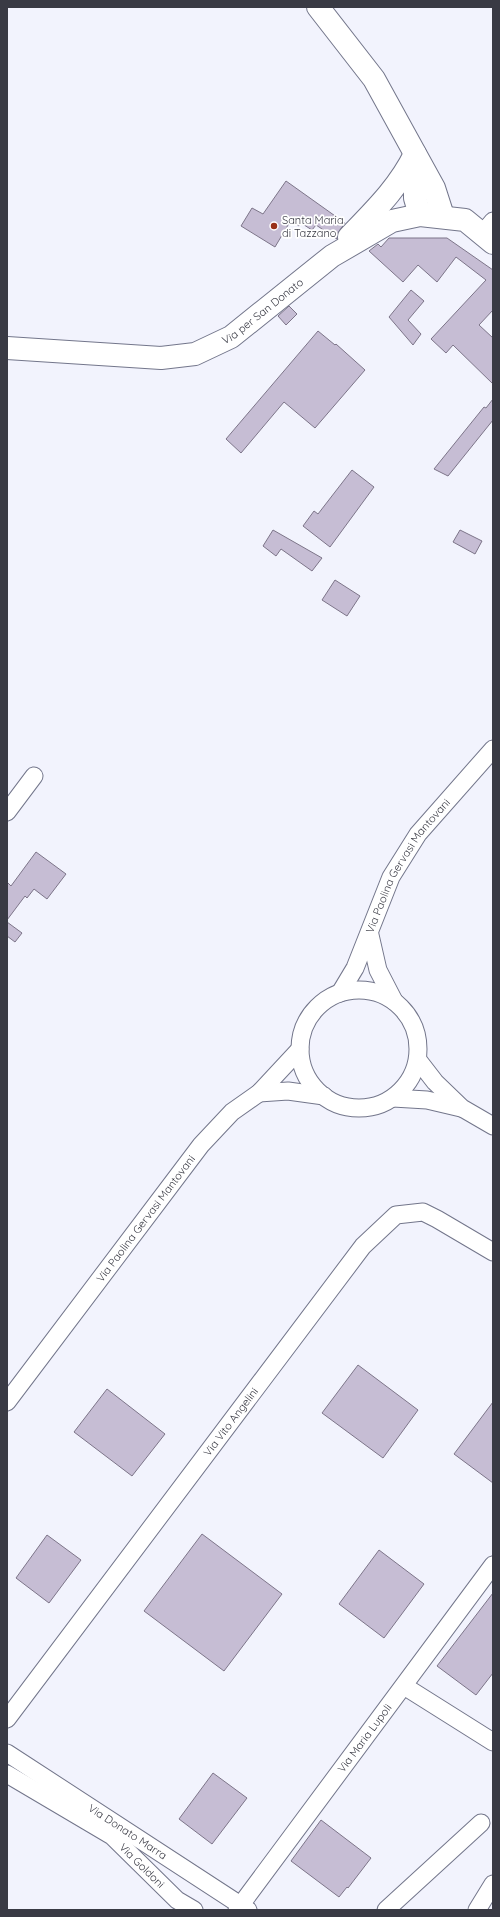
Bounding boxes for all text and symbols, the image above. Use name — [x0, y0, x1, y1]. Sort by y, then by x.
place label: Santa Maria di Tazzano — [282, 213, 344, 240]
marker: Santa Maria di Tazzano — [269, 221, 279, 231]
street label: Via per San Donato — [220, 275, 306, 347]
street label: Via Paolina Gervasi Mantovani — [363, 796, 453, 935]
street label: Via Paolina Gervasi Mantovani — [93, 1152, 198, 1285]
street label: Via Vito Angelini — [200, 1385, 261, 1459]
street label: Via Maria Lupoli — [335, 1701, 395, 1775]
street label: Via Donato Marra — [86, 1801, 170, 1862]
street label: Via Goldoni — [116, 1840, 168, 1891]

